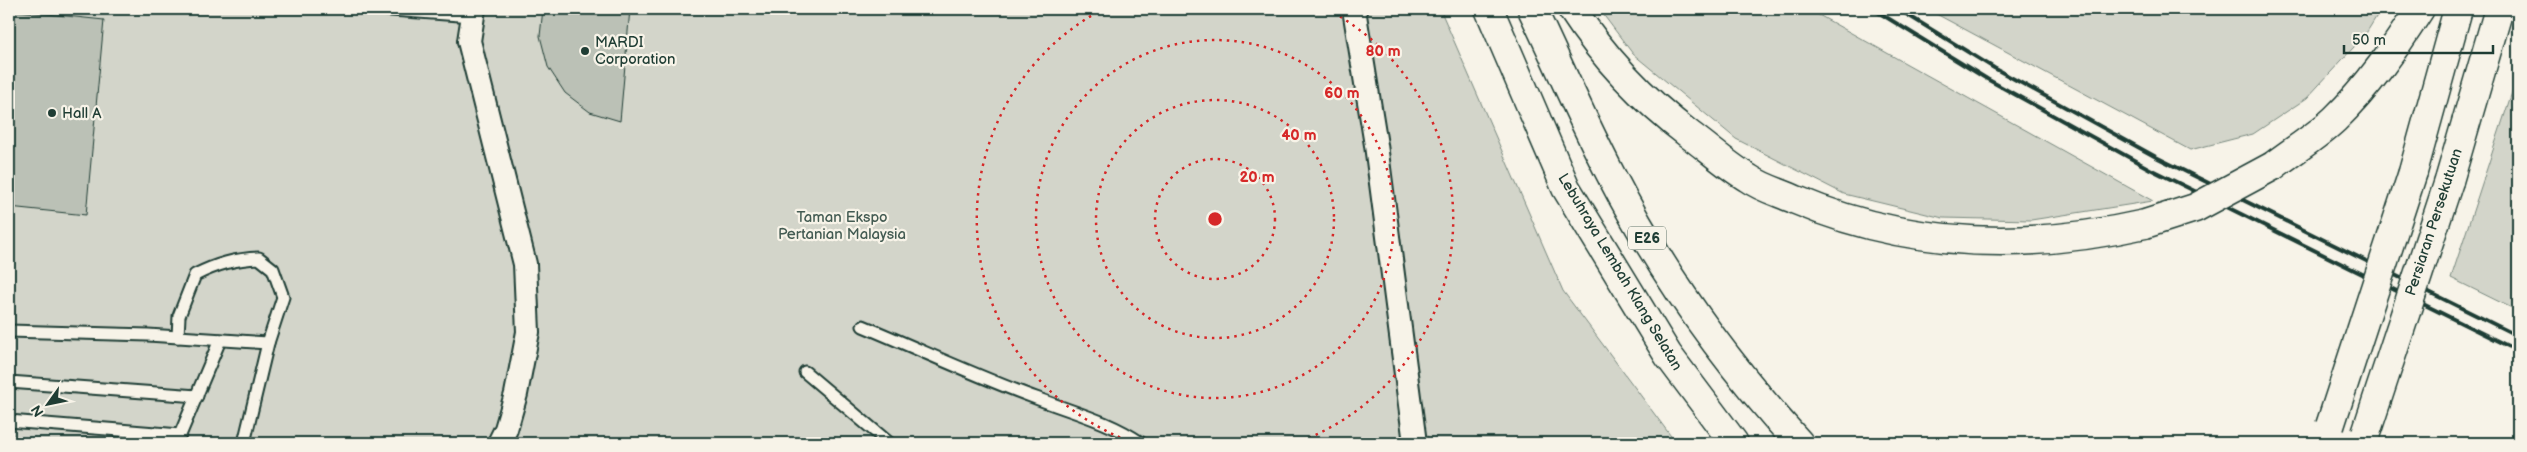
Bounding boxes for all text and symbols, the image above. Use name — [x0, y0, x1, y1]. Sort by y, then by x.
scale bar — [2344, 22, 2493, 54]
text: 50 m — [2352, 31, 2386, 50]
place label: MARDI Corporation — [595, 33, 676, 69]
text: 80 m — [1365, 42, 1401, 61]
marker: MARDI Corporation — [579, 45, 591, 57]
text: 60 m — [1324, 84, 1360, 103]
place label: Hall A — [62, 104, 102, 123]
marker: Hall A — [46, 107, 58, 119]
text: 40 m — [1281, 126, 1317, 145]
street label: Persiaran Persekutuan — [2401, 146, 2467, 298]
text: 20 m — [1240, 168, 1275, 187]
street label: Lebuhraya Lembah Klang Selatan — [1554, 170, 1686, 374]
park label: Taman Ekspo Pertanian Malaysia — [778, 208, 906, 244]
centre of rings — [1206, 210, 1224, 228]
road number: E26 — [1628, 227, 1666, 250]
north arrow — [22, 380, 72, 430]
text: N — [28, 402, 48, 420]

